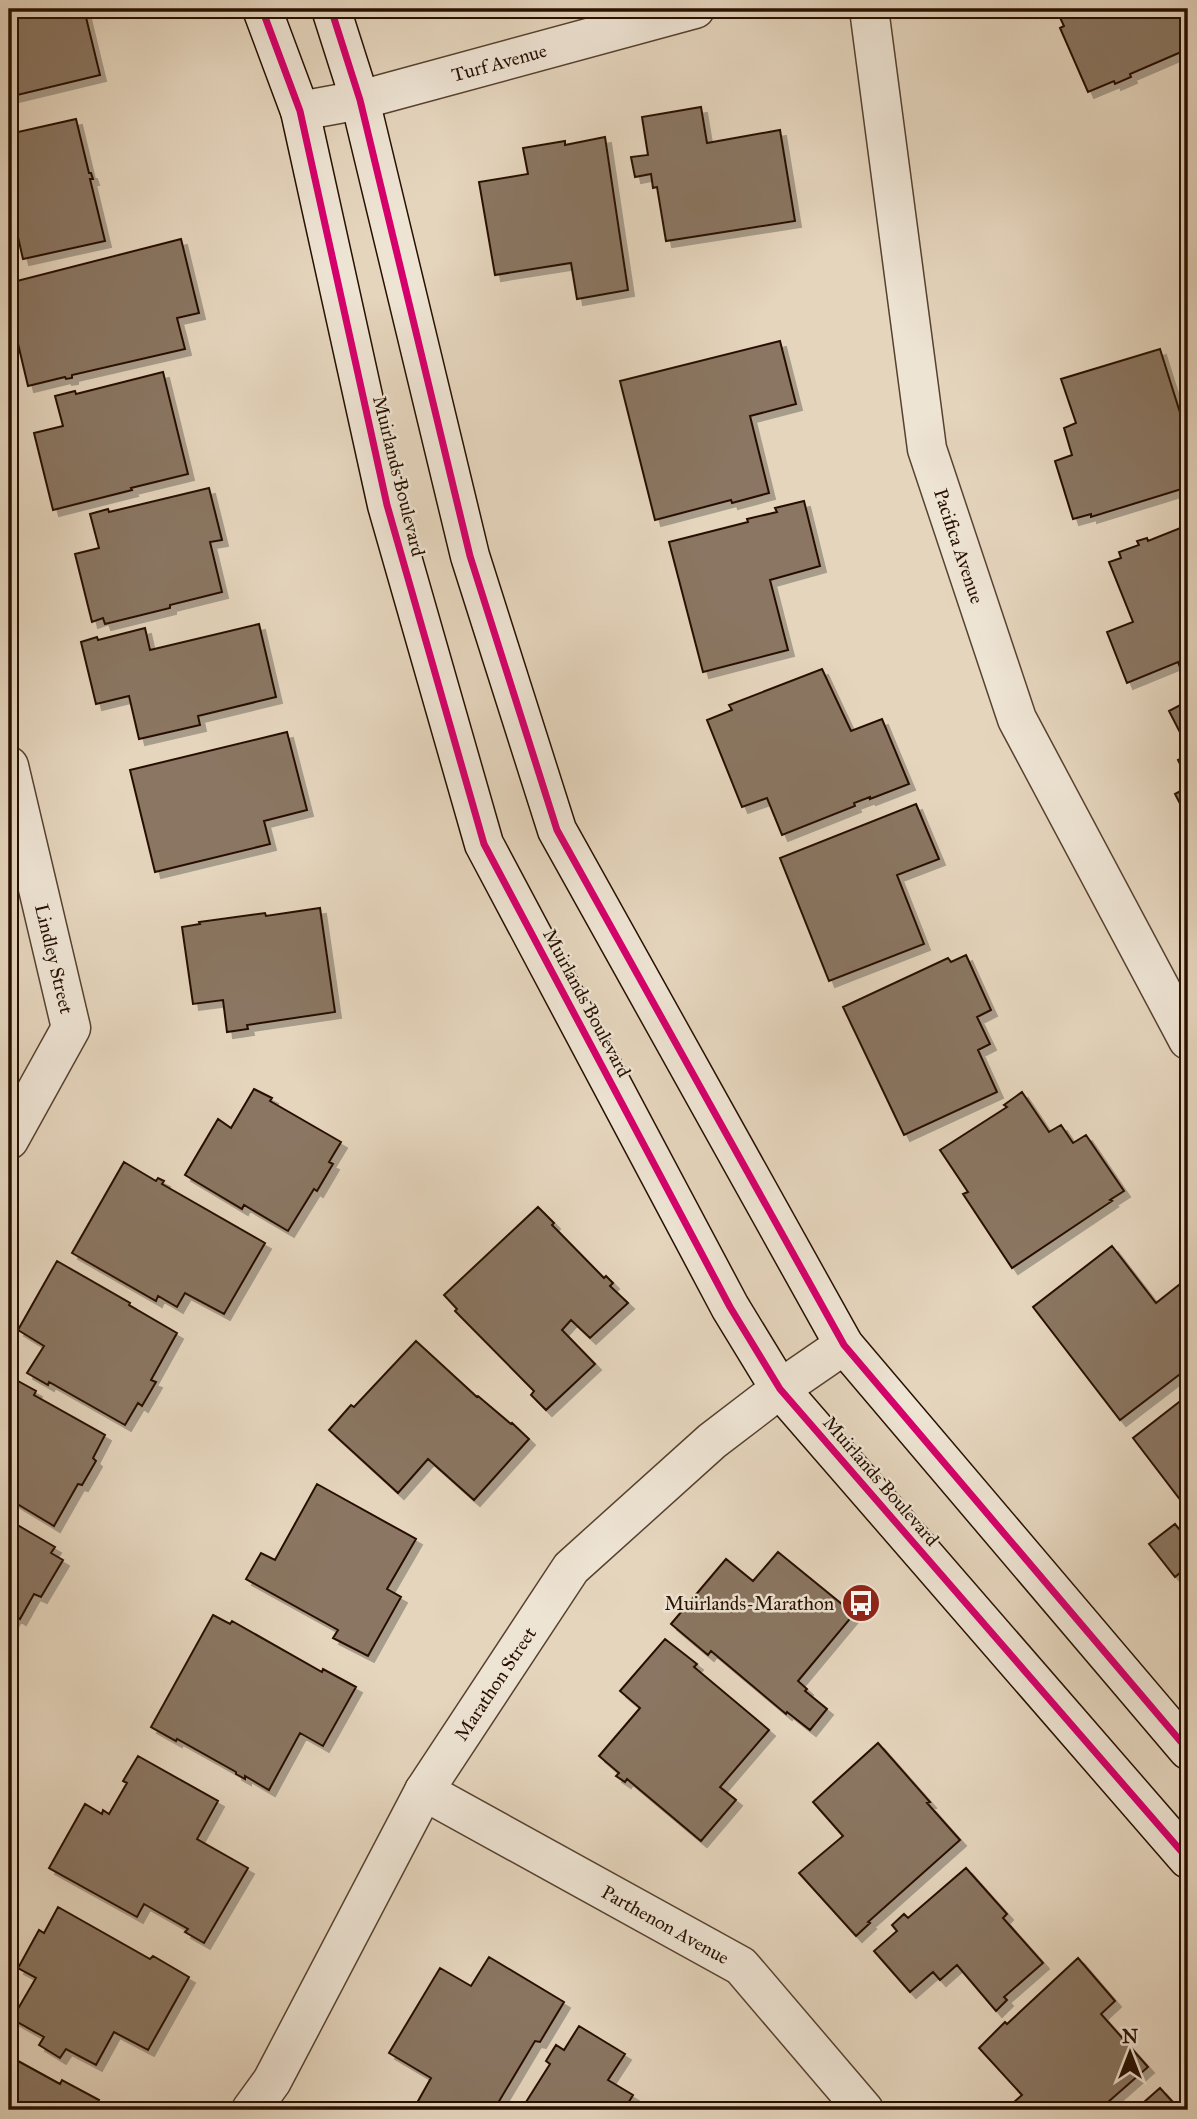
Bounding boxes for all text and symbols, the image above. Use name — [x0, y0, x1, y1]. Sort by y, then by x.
street label: Turf Avenue — [449, 38, 549, 86]
street label: Muirlands Boulevard — [368, 393, 430, 559]
street label: Pacifica Avenue — [929, 485, 989, 607]
street label: Lindley Street — [30, 901, 79, 1016]
street label: Muirlands Boulevard — [538, 925, 636, 1082]
street label: Muirlands Boulevard — [818, 1411, 944, 1551]
bus stop icon: Muirlands-Marathon — [840, 1582, 882, 1624]
place label: Muirlands-Marathon — [665, 1592, 834, 1615]
street label: Marathon Street — [449, 1622, 541, 1745]
street label: Parthenon Avenue — [598, 1880, 734, 1969]
north arrow — [1096, 2018, 1166, 2088]
text: N — [1122, 2025, 1138, 2048]

